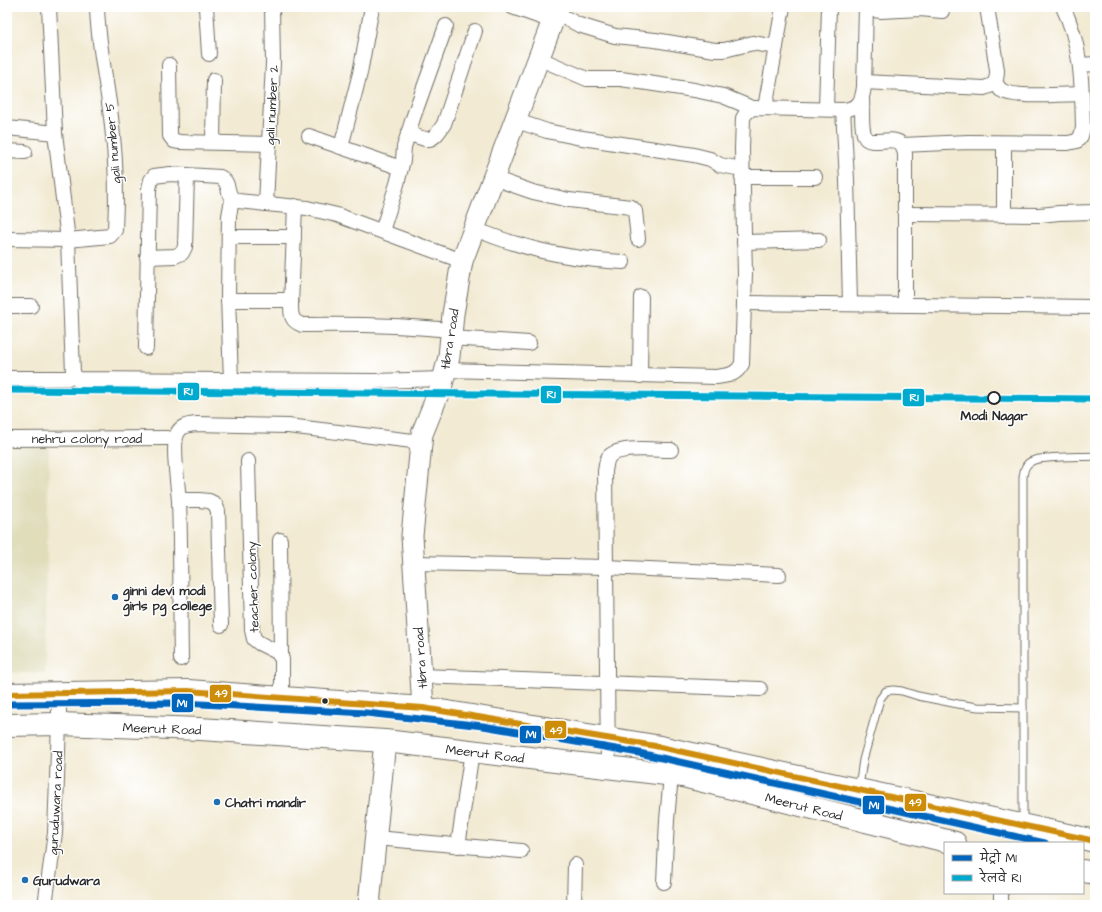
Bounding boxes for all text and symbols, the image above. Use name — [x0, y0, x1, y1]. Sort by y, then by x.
street label: gali number 2 — [261, 64, 284, 145]
street label: gali number 5 — [100, 101, 127, 184]
street label: tibra road — [436, 307, 464, 371]
line badge: R1 — [177, 382, 200, 401]
text: R1 — [183, 384, 193, 399]
line badge: R1 — [540, 385, 562, 404]
text: R1 — [546, 387, 556, 402]
line badge: R1 — [902, 388, 925, 407]
text: R1 — [909, 390, 919, 405]
marker: Modi Nagar — [987, 391, 1001, 405]
place label: Modi Nagar — [960, 407, 1028, 427]
street label: nehru colony road — [32, 430, 143, 449]
street label: teacher colony — [242, 541, 265, 633]
place label: ginni devi modi girls pg college — [123, 582, 212, 617]
marker: ginni devi modi girls pg college — [110, 592, 120, 602]
street label: tibra road — [410, 626, 432, 689]
line badge: 49 — [209, 684, 232, 703]
text: 49 — [214, 686, 228, 701]
line badge: M1 — [171, 693, 194, 713]
text: M1 — [177, 696, 188, 711]
unlabelled marker — [320, 696, 330, 706]
street label: Meerut Road — [122, 719, 202, 739]
line badge: 49 — [544, 720, 567, 739]
text: 49 — [549, 723, 563, 738]
line badge: M1 — [519, 725, 542, 744]
text: M1 — [526, 727, 537, 742]
street label: Meerut Road — [445, 740, 525, 768]
street label: guruduwara road — [44, 750, 69, 856]
street label: Meerut Road — [763, 789, 845, 825]
line badge: 49 — [904, 793, 927, 812]
place label: Chatri mandir — [225, 794, 307, 812]
line badge: M1 — [862, 795, 885, 815]
text: 49 — [908, 795, 922, 810]
marker: Chatri mandir — [212, 797, 222, 807]
text: M1 — [869, 798, 880, 813]
legend — [944, 842, 1084, 894]
text: मेट्रो M1 — [979, 847, 1017, 867]
text: रेलवे R1 — [978, 867, 1022, 887]
place label: Gurudwara — [33, 872, 100, 890]
marker: Gurudwara — [20, 875, 30, 885]

